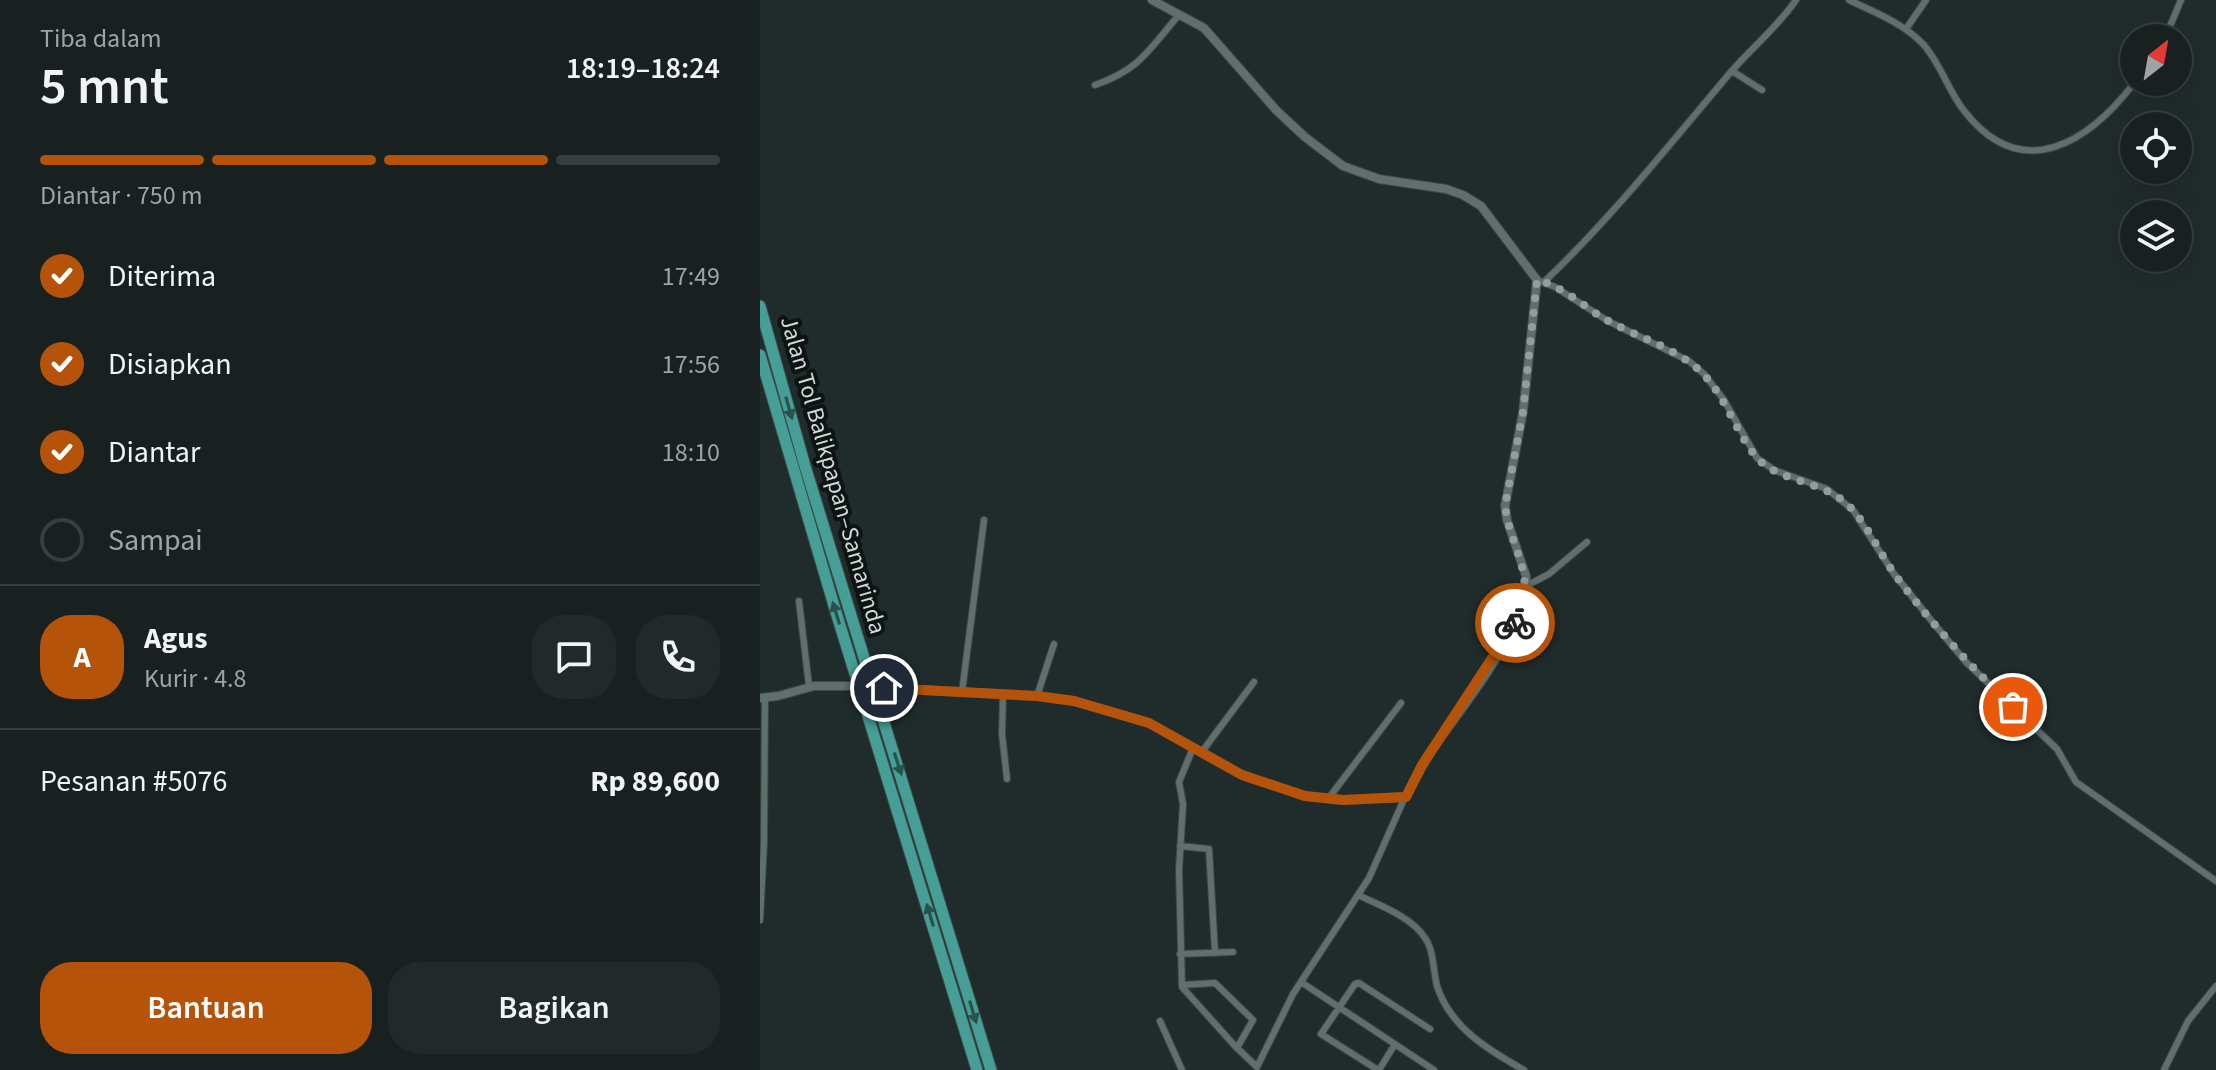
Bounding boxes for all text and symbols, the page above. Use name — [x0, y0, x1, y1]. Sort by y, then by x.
text: Tiba dalam — [40, 20, 161, 57]
north arrow — [2120, 24, 2192, 96]
map controls — [2120, 24, 2192, 272]
text: 18:19–18:24 — [566, 47, 720, 90]
text: 5 mnt — [40, 50, 169, 124]
button: locate — [2120, 112, 2192, 184]
text: Diantar · 750 m — [40, 177, 202, 214]
button: layers — [2120, 200, 2192, 272]
icon: check — [40, 254, 84, 298]
text: Diterima — [108, 255, 216, 298]
text: 17:49 — [662, 258, 720, 295]
street label: Jalan Tol Balikpapan–Samarinda — [771, 312, 895, 638]
icon: check — [40, 342, 84, 386]
text: Disiapkan — [108, 343, 232, 386]
text: 17:56 — [662, 346, 720, 383]
one-way arrow — [783, 396, 796, 420]
icon: check — [40, 430, 84, 474]
text: Diantar — [108, 431, 200, 474]
text: 18:10 — [662, 434, 720, 471]
text: Sampai — [108, 519, 203, 562]
courier — [1475, 583, 1555, 663]
one-way arrow — [829, 601, 842, 625]
icon: bike — [1493, 601, 1537, 645]
button: chat — [532, 615, 616, 699]
button: phone — [636, 615, 720, 699]
text: Agus — [144, 617, 208, 660]
text: A — [73, 636, 91, 679]
pin — [850, 654, 918, 722]
text: Kurir · 4.8 — [144, 660, 246, 697]
icon: home — [862, 666, 906, 710]
pin — [1979, 673, 2047, 741]
icon: bag — [1991, 685, 2035, 729]
one-way arrow — [892, 752, 905, 776]
text: Pesanan #5076 — [40, 760, 227, 803]
text: Rp 89,600 — [590, 760, 720, 803]
one-way arrow — [923, 903, 936, 927]
button: Bantuan — [40, 962, 372, 1054]
button: Bagikan — [388, 962, 720, 1054]
one-way arrow — [967, 1001, 980, 1025]

